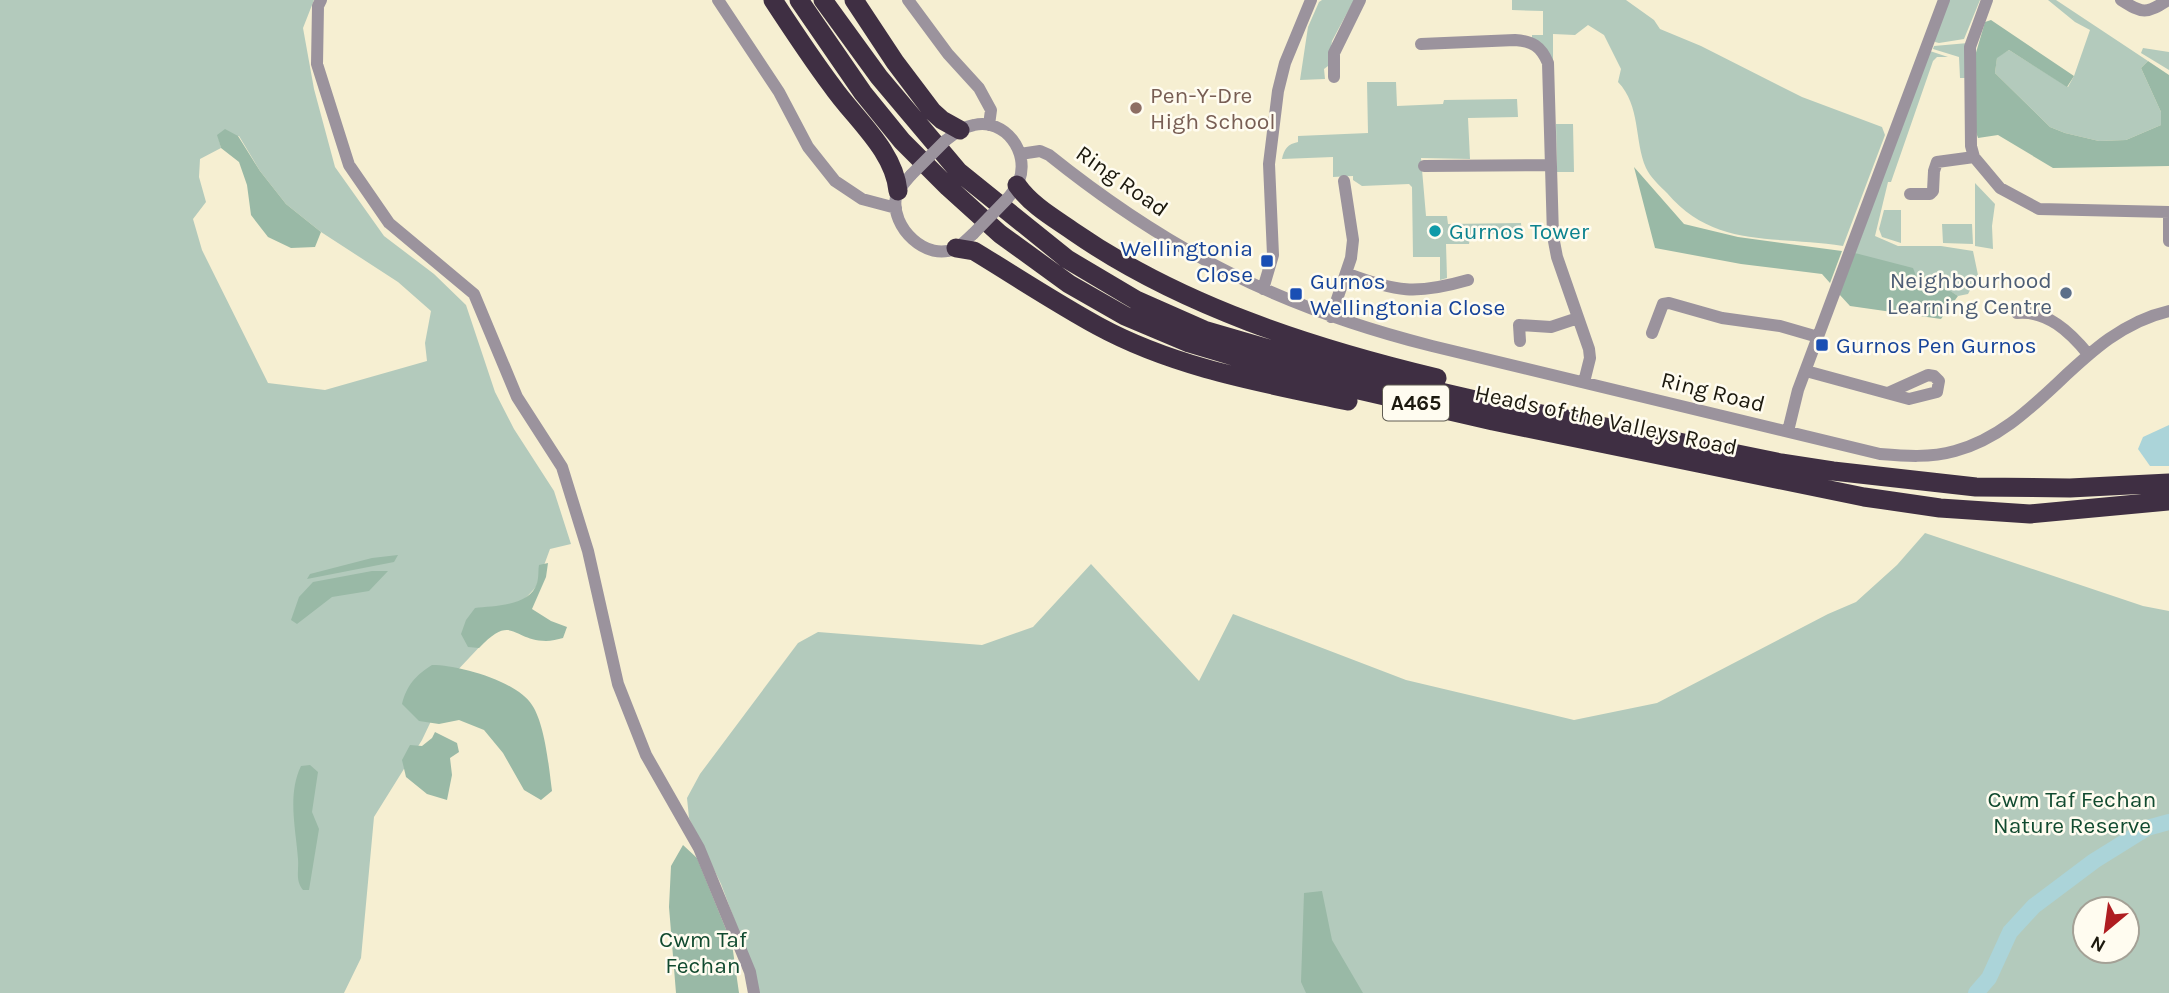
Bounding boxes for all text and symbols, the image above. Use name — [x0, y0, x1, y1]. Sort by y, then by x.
place label: Pen-Y-Dre High School — [1150, 82, 1276, 135]
marker: Pen-Y-Dre High School — [1128, 100, 1144, 116]
street label: Ring Road — [1071, 139, 1173, 223]
place label: Gurnos Tower — [1449, 218, 1590, 245]
marker: Gurnos Tower — [1427, 223, 1443, 239]
place label: Wellingtonia Close — [1120, 235, 1253, 288]
marker: Wellingtonia Close — [1259, 253, 1275, 269]
place label: Neighbourhood Learning Centre — [1887, 267, 2052, 320]
place label: Gurnos Wellingtonia Close — [1310, 268, 1505, 321]
marker: Neighbourhood Learning Centre — [2058, 285, 2074, 301]
marker: Gurnos Wellingtonia Close — [1288, 286, 1304, 302]
place label: Gurnos Pen Gurnos — [1836, 332, 2037, 359]
marker: Gurnos Pen Gurnos — [1814, 337, 1830, 353]
street label: Ring Road — [1658, 366, 1768, 418]
street label: Heads of the Valleys Road — [1472, 379, 1740, 461]
road number: A465 — [1383, 386, 1449, 420]
park label: Cwm Taf Fechan Nature Reserve — [1988, 786, 2156, 839]
north arrow — [2071, 895, 2141, 965]
park label: Cwm Taf Fechan — [659, 926, 747, 979]
text: N — [2087, 931, 2110, 957]

